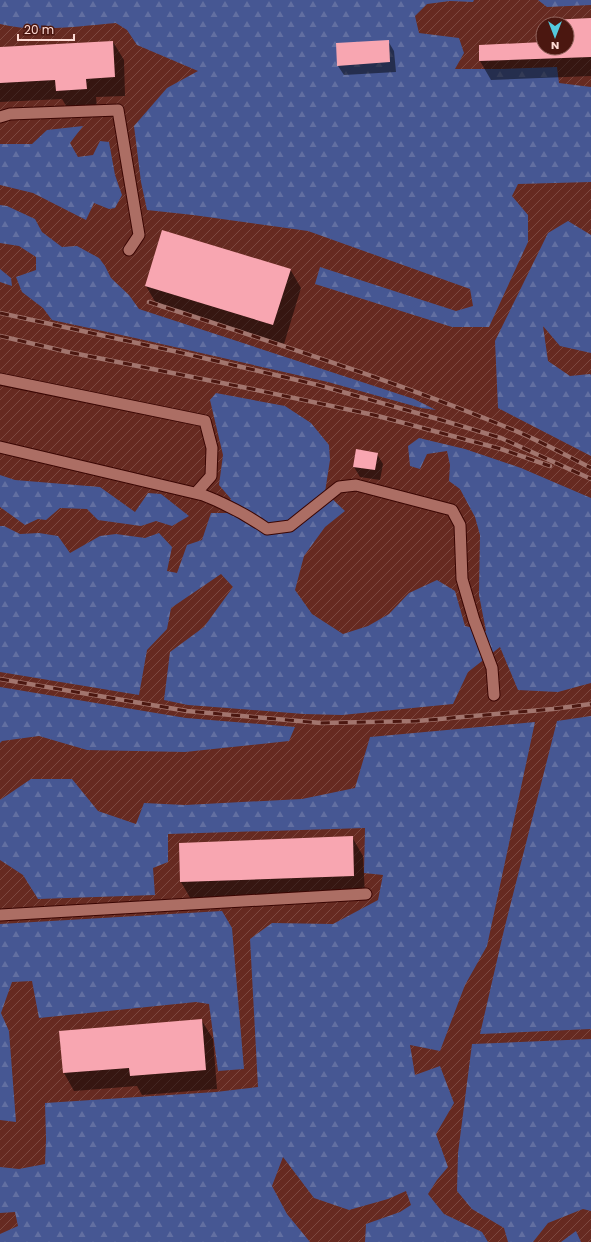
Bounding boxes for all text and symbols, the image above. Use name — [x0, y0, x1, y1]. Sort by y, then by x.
scale bar — [18, 16, 74, 42]
north arrow — [535, 16, 575, 56]
text: 20 m — [24, 21, 54, 38]
text: N — [551, 38, 559, 54]

